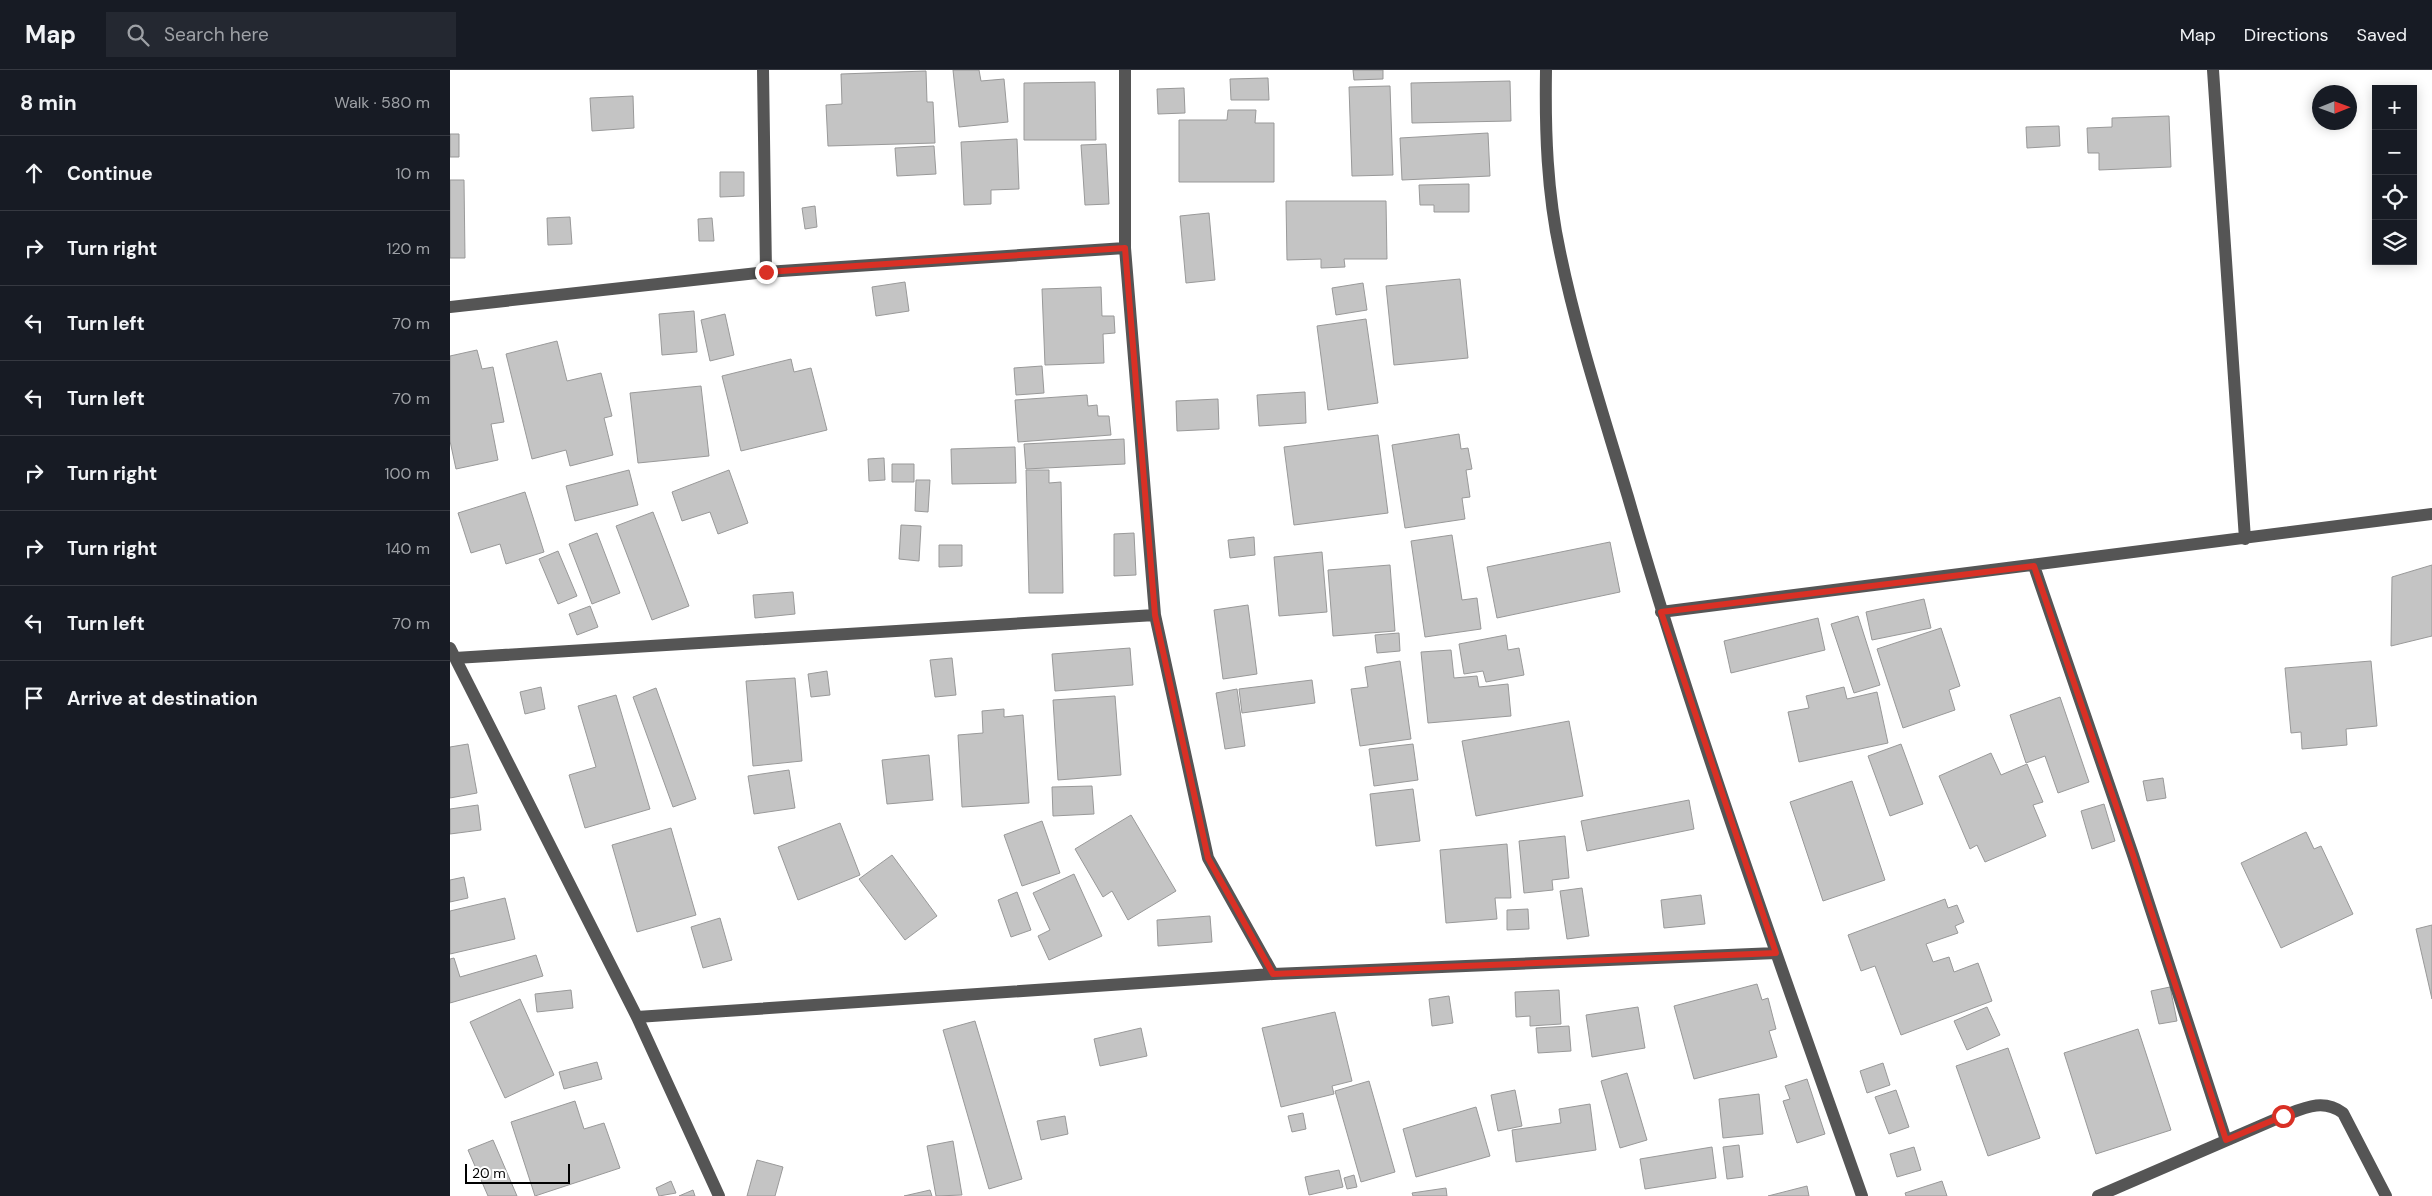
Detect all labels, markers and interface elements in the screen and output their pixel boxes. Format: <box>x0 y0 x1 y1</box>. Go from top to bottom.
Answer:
search box <box>106 12 456 57</box>
text: Map <box>25 19 76 50</box>
icon: search <box>124 21 152 49</box>
text: Search here <box>164 22 269 47</box>
text: Map <box>2180 23 2216 47</box>
text: Directions <box>2244 23 2329 47</box>
text: Saved <box>2357 23 2407 47</box>
north arrow <box>2312 85 2357 130</box>
map controls <box>2372 85 2417 265</box>
button: + <box>2372 85 2417 130</box>
text: 8 min <box>20 89 77 117</box>
text: Walk · 580 m <box>334 92 430 113</box>
button: − <box>2372 130 2417 175</box>
icon: ahead <box>20 159 48 187</box>
text: Continue <box>67 161 153 186</box>
text: 10 m <box>396 163 430 184</box>
button: locate <box>2372 175 2417 220</box>
button: layers <box>2372 220 2417 265</box>
icon: right <box>20 234 48 262</box>
text: Turn right <box>67 236 157 261</box>
text: 120 m <box>386 238 430 259</box>
route end <box>755 261 778 284</box>
icon: left <box>20 309 48 337</box>
text: Turn left <box>67 311 145 336</box>
text: 70 m <box>392 313 430 334</box>
icon: left <box>20 384 48 412</box>
text: Turn left <box>67 386 145 411</box>
text: 70 m <box>392 388 430 409</box>
icon: right <box>20 459 48 487</box>
text: Turn right <box>67 461 157 486</box>
text: 100 m <box>385 463 430 484</box>
icon: right <box>20 534 48 562</box>
text: Turn right <box>67 536 157 561</box>
text: 140 m <box>386 538 430 559</box>
icon: left <box>20 609 48 637</box>
text: Turn left <box>67 611 145 636</box>
text: 70 m <box>392 613 430 634</box>
icon: arrive <box>20 684 48 712</box>
text: Arrive at destination <box>67 686 258 711</box>
route start <box>2272 1105 2295 1128</box>
scale bar <box>465 1161 570 1184</box>
text: 20 m <box>472 1164 506 1182</box>

